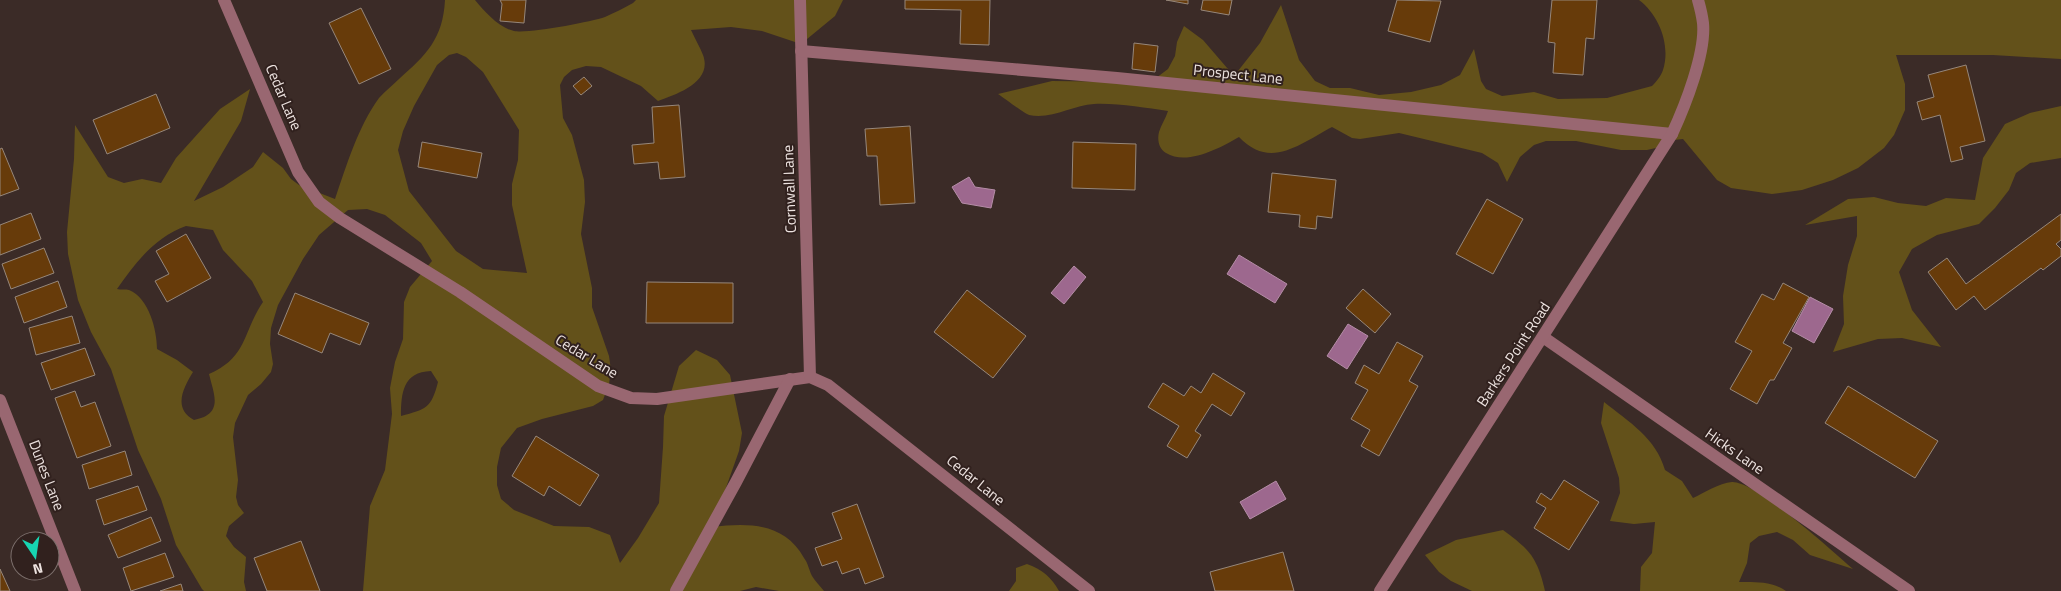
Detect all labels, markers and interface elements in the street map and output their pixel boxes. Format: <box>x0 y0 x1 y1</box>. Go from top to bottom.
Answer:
street label: Prospect Lane <box>1192 58 1284 90</box>
street label: Cedar Lane <box>260 60 308 134</box>
street label: Cornwall Lane <box>776 144 802 234</box>
street label: Barkers Point Road <box>1470 297 1556 411</box>
street label: Cedar Lane <box>551 328 623 384</box>
street label: Hicks Lane <box>1701 422 1769 480</box>
street label: Dunes Lane <box>23 436 71 514</box>
street label: Cedar Lane <box>942 449 1010 511</box>
north arrow <box>10 531 60 581</box>
text: N <box>31 558 45 580</box>

